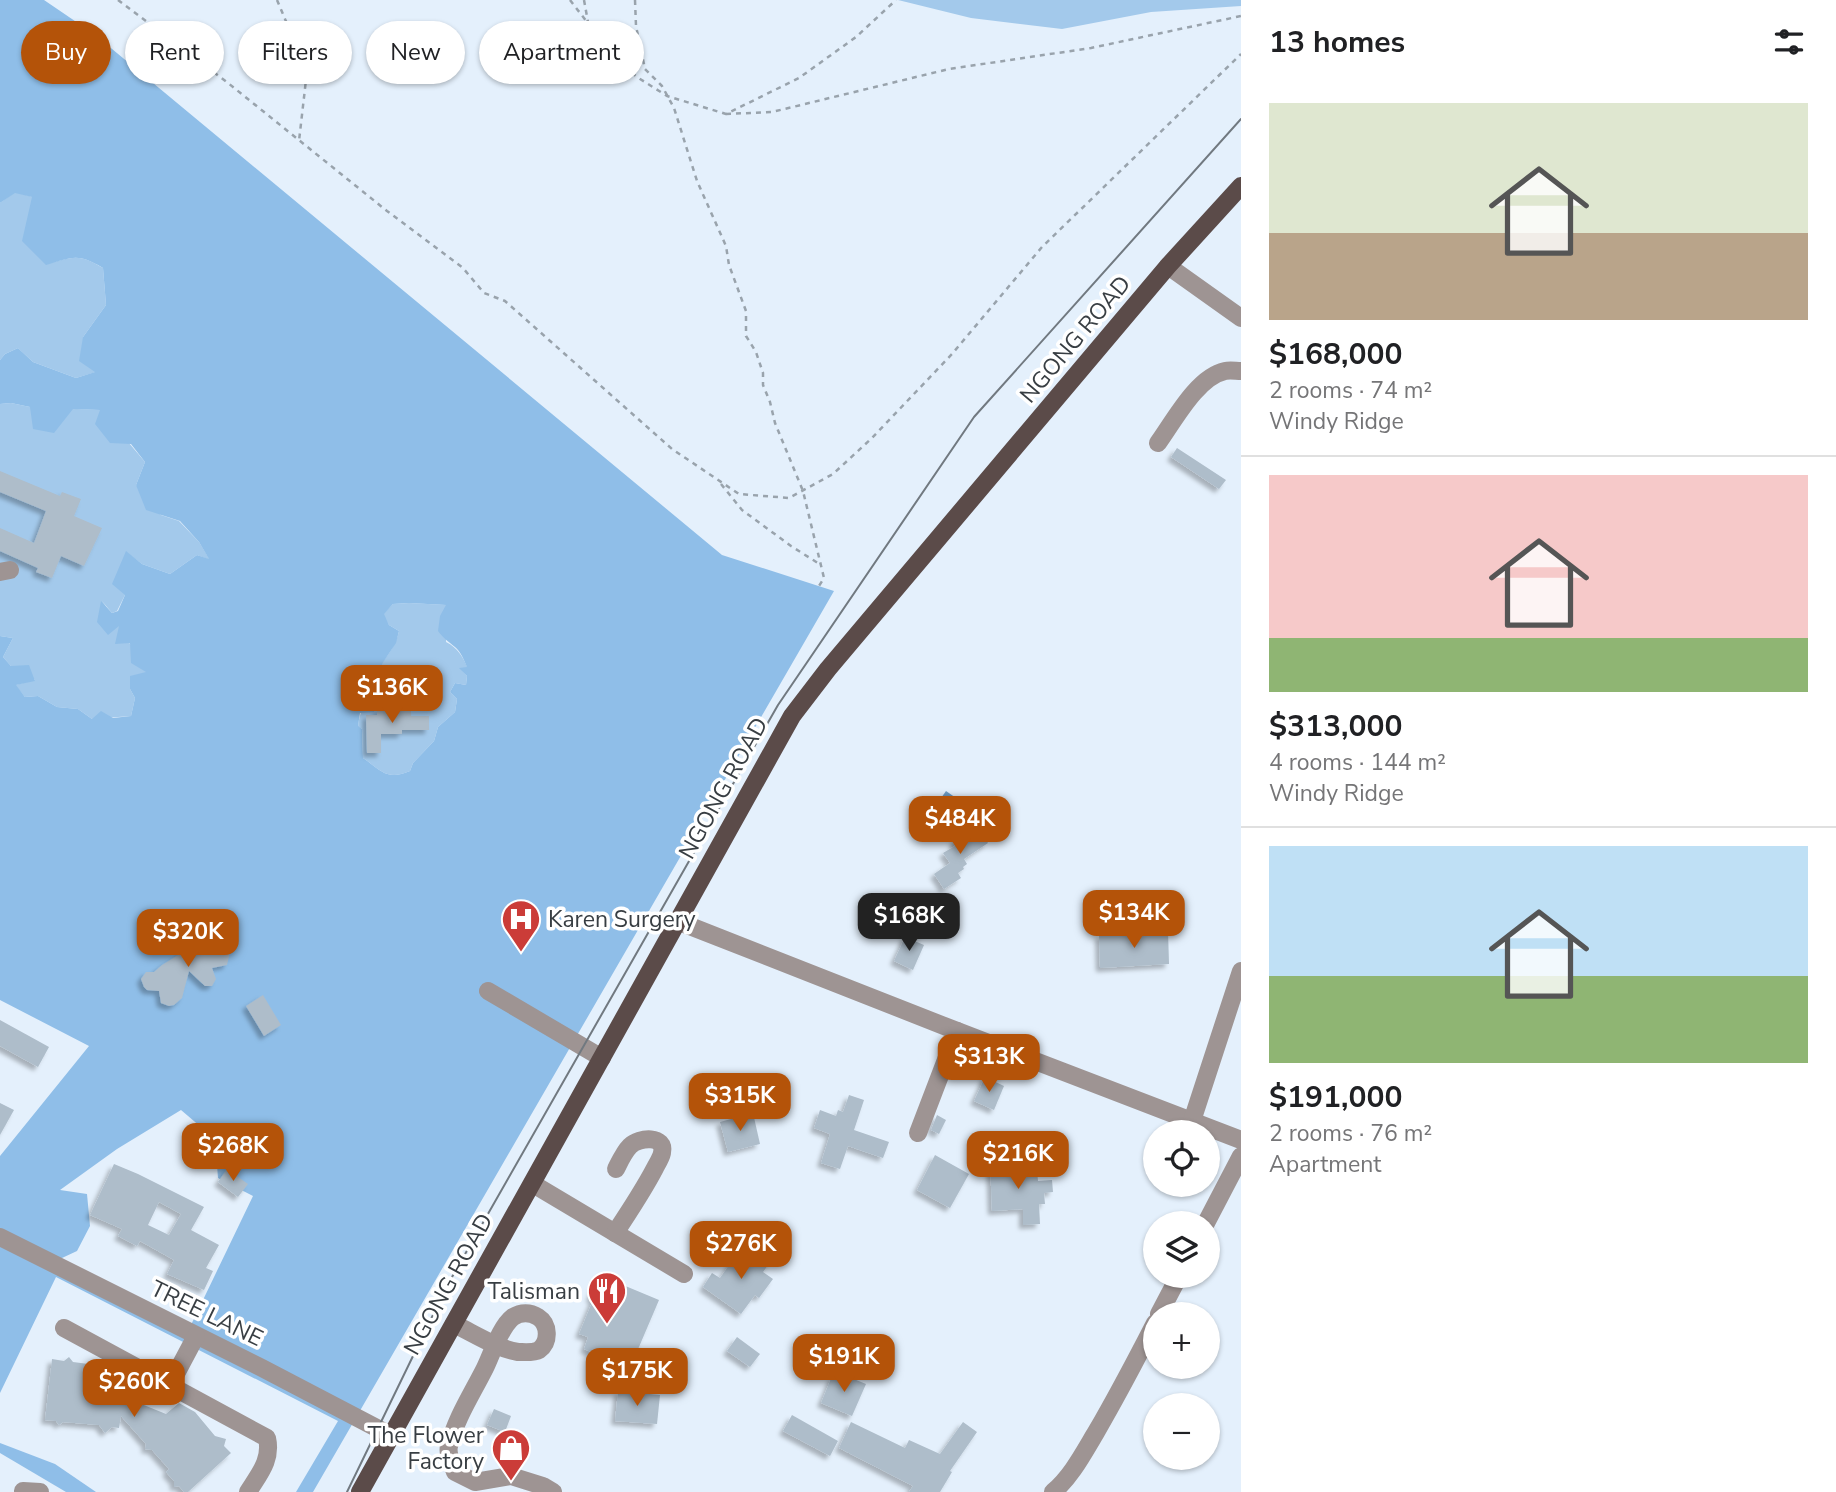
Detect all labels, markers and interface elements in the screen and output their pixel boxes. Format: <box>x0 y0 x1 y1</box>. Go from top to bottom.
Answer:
chip: Buy <box>21 21 111 84</box>
chip: Rent <box>125 21 224 84</box>
chip: Filters <box>238 21 352 84</box>
chip: New <box>366 21 465 84</box>
chip: Apartment <box>479 21 644 84</box>
text: 13 homes <box>1269 22 1405 63</box>
icon: filters <box>1770 23 1808 61</box>
icon: home <box>1476 148 1602 274</box>
street label: NGONG ROAD <box>1013 269 1138 410</box>
text: $168,000 <box>1269 334 1402 375</box>
text: 2 rooms · 74 m² <box>1269 375 1432 406</box>
text: Windy Ridge <box>1269 406 1404 437</box>
icon: home <box>1476 520 1602 646</box>
pin: $136K <box>343 666 441 725</box>
text: $136K <box>357 672 427 703</box>
text: $313,000 <box>1269 706 1402 747</box>
street label: NGONG ROAD <box>672 712 775 865</box>
text: 4 rooms · 144 m² <box>1269 747 1446 778</box>
text: Windy Ridge <box>1269 778 1404 809</box>
pin: $484K <box>911 796 1009 856</box>
text: $484K <box>925 803 995 834</box>
pin: $134K <box>1085 890 1183 950</box>
icon: home <box>1476 891 1602 1017</box>
pin: $168K <box>860 894 958 953</box>
text: $134K <box>1099 897 1169 928</box>
hospital icon: Karen Surgery <box>500 898 542 953</box>
text: $168K <box>874 900 944 931</box>
place label: Karen Surgery <box>548 904 696 935</box>
pin: $320K <box>139 909 237 969</box>
text: $320K <box>153 916 223 947</box>
pin: $313K <box>940 1034 1038 1094</box>
text: $313K <box>954 1041 1024 1072</box>
pin: $315K <box>691 1074 789 1133</box>
text: $191,000 <box>1269 1077 1402 1118</box>
text: $315K <box>705 1080 775 1111</box>
text: 2 rooms · 76 m² <box>1269 1118 1432 1149</box>
map controls <box>1143 1120 1220 1470</box>
button: locate <box>1143 1120 1220 1197</box>
pin: $268K <box>184 1124 282 1183</box>
text: $268K <box>198 1130 268 1161</box>
pin: $216K <box>969 1132 1067 1191</box>
text: $216K <box>983 1138 1053 1169</box>
text: Apartment <box>1269 1149 1381 1180</box>
street label: NGONG ROAD <box>397 1208 500 1361</box>
button: layers <box>1143 1211 1220 1288</box>
pin: $276K <box>692 1222 790 1281</box>
text: $276K <box>706 1228 776 1259</box>
restaurant icon: Talisman <box>586 1270 628 1325</box>
street label: TREE LANE <box>146 1273 268 1354</box>
place label: Talisman <box>488 1276 580 1307</box>
button: + <box>1143 1302 1220 1379</box>
pin: $191K <box>795 1334 893 1394</box>
text: $191K <box>809 1341 879 1372</box>
pin: $175K <box>588 1348 686 1408</box>
text: $175K <box>602 1355 672 1386</box>
pin: $260K <box>85 1360 183 1419</box>
text: $260K <box>99 1366 169 1397</box>
button: − <box>1143 1393 1220 1470</box>
place label: The Flower Factory <box>367 1420 485 1477</box>
shop icon: The Flower Factory <box>490 1427 532 1482</box>

